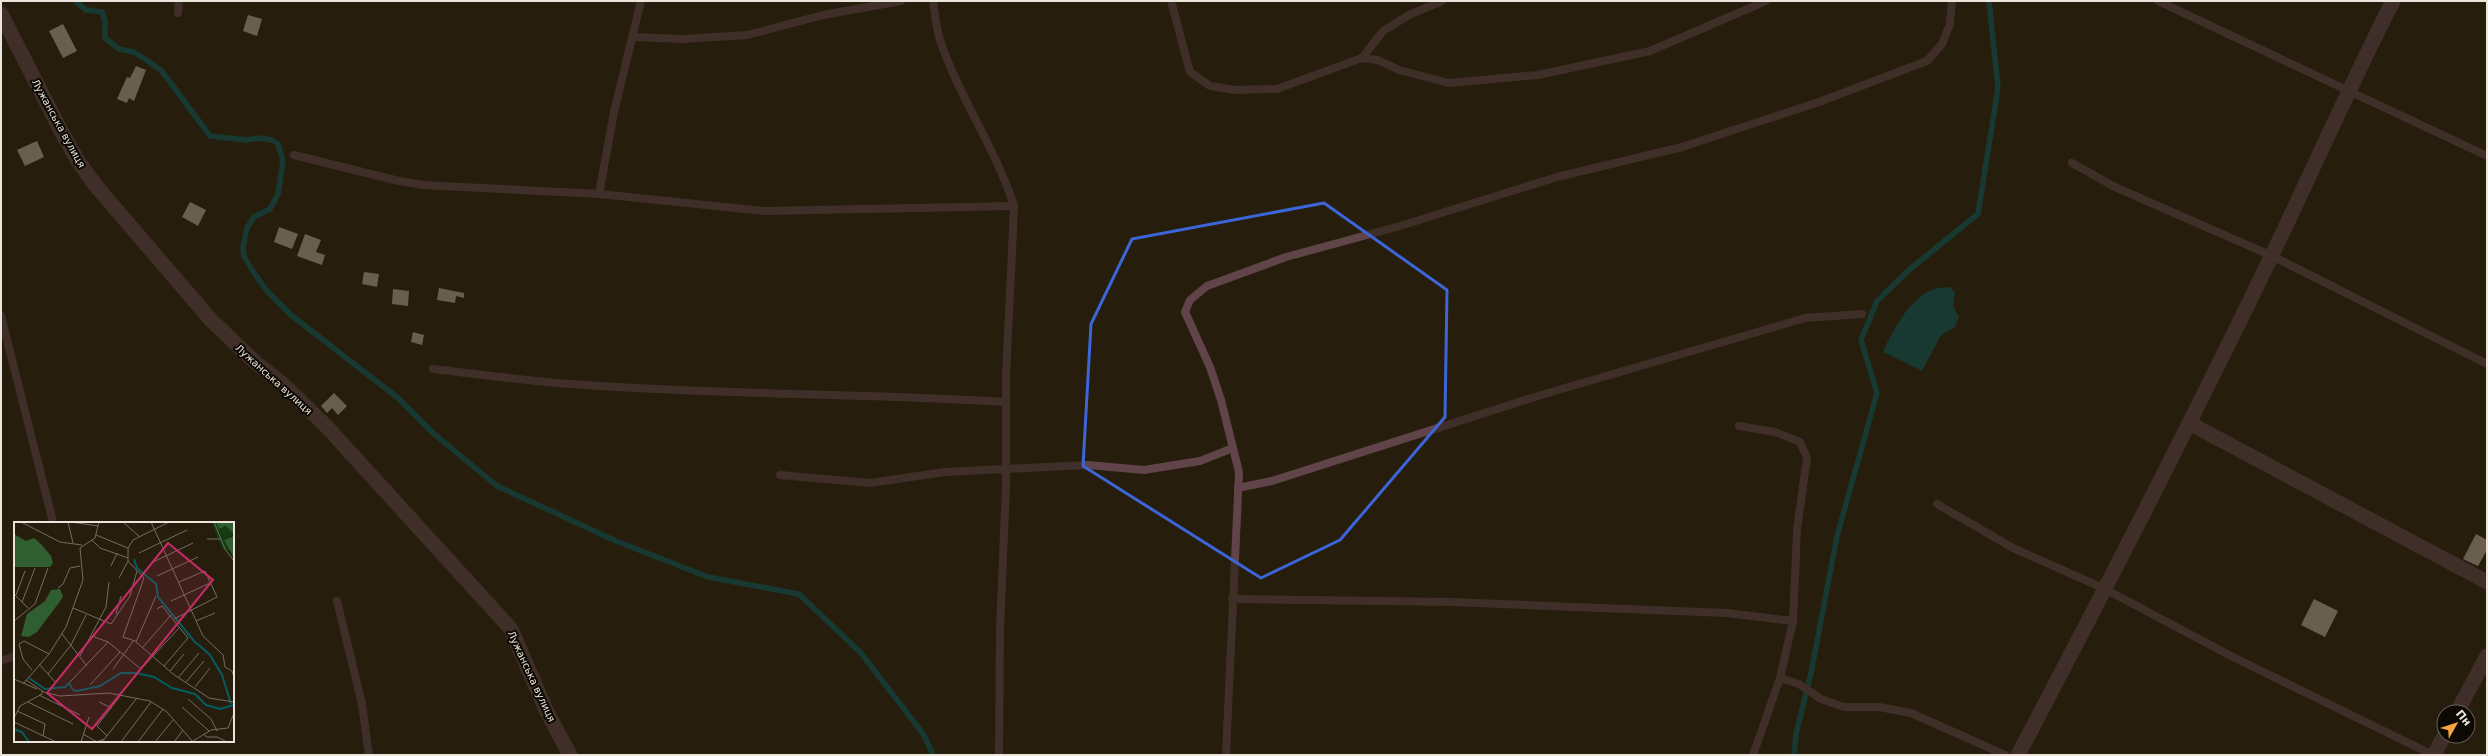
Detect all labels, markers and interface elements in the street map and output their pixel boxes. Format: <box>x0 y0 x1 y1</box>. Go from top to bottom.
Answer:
street label: Лужанська вулиця <box>30 77 87 169</box>
street label: Лужанська вулиця <box>233 342 314 417</box>
inset map <box>14 522 234 742</box>
street label: Лужанська вулиця <box>506 629 558 724</box>
north arrow <box>2436 704 2476 744</box>
text: Пн <box>2453 707 2474 729</box>

